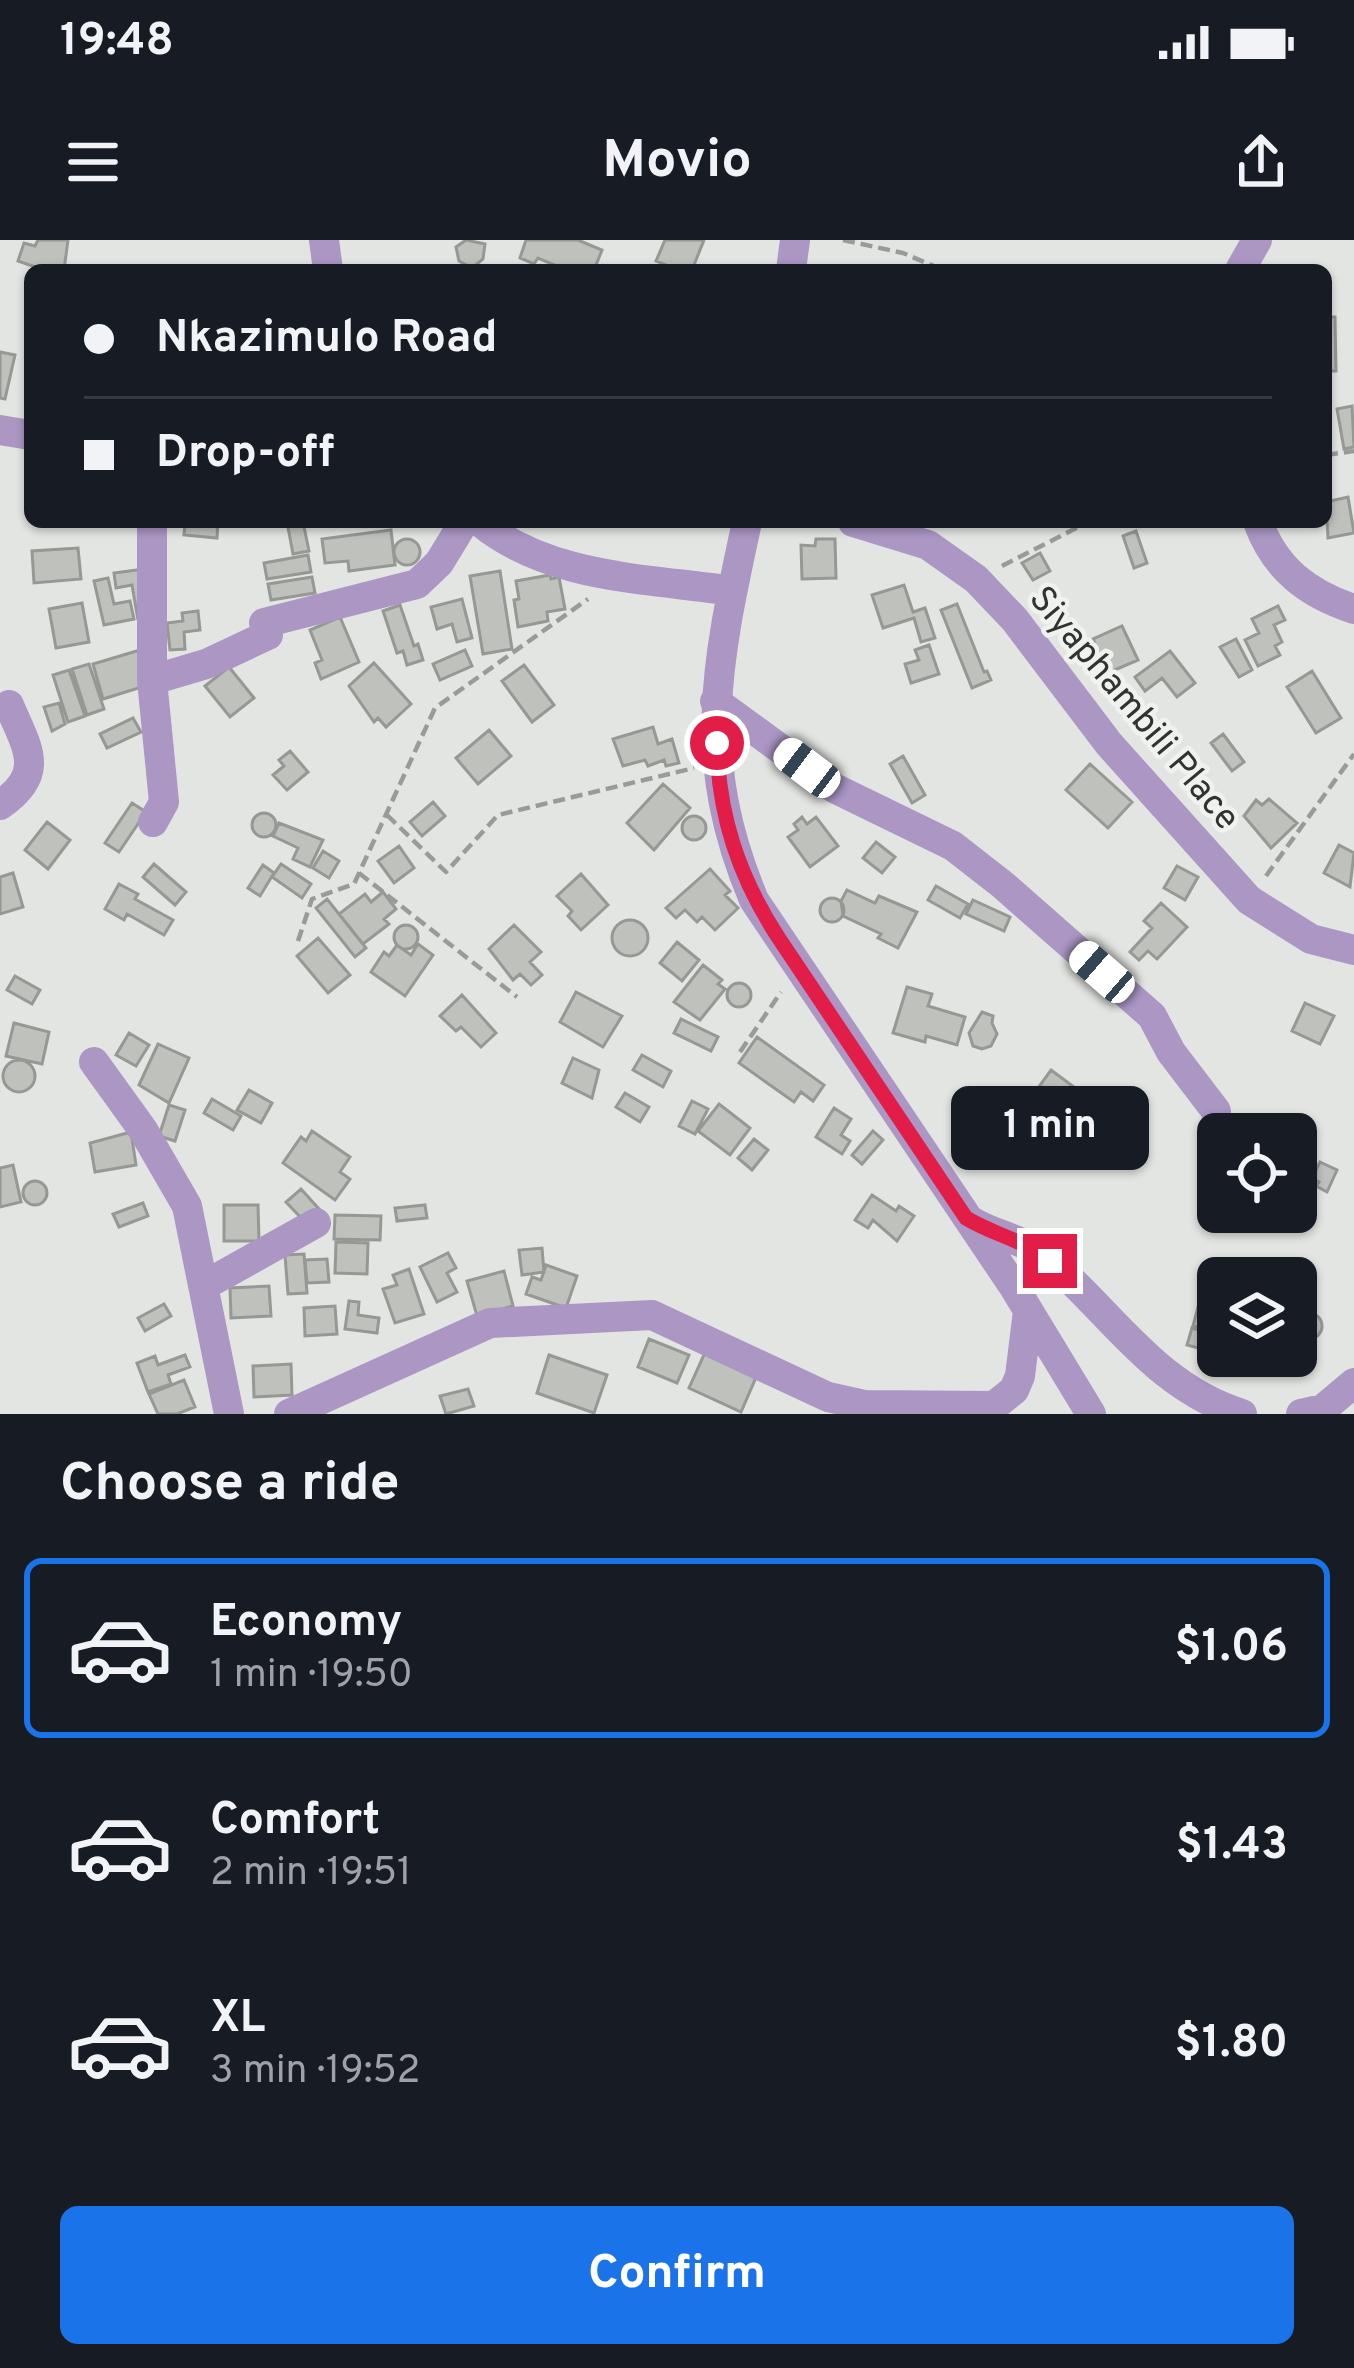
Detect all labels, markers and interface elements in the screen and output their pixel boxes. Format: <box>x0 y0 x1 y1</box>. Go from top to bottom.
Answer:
text: 19:48 <box>60 14 174 71</box>
text: Movio <box>602 128 752 197</box>
icon: menu <box>60 129 126 195</box>
icon: share <box>1228 129 1294 195</box>
text: Nkazimulo Road <box>156 311 498 368</box>
text: Drop-off <box>156 426 335 483</box>
street label: Siyaphambili Place <box>1017 578 1249 841</box>
route start <box>690 716 744 770</box>
car <box>767 732 847 804</box>
car <box>1063 935 1141 1009</box>
callout: 1 min <box>951 1087 1149 1171</box>
text: 1 min <box>1003 1103 1097 1152</box>
map controls <box>1197 1113 1317 1377</box>
button: locate <box>1197 1113 1317 1233</box>
route end <box>1023 1234 1077 1288</box>
button: layers <box>1197 1257 1317 1377</box>
text: Choose a ride <box>60 1451 400 1520</box>
icon: car <box>66 1594 174 1702</box>
text: Economy <box>210 1595 402 1652</box>
text: $1.06 <box>1174 1620 1288 1677</box>
text: 1 min · 19:50 <box>210 1652 413 1701</box>
icon: car <box>66 1792 174 1900</box>
text: Comfort <box>210 1793 380 1850</box>
text: $1.43 <box>1176 1818 1288 1875</box>
text: 2 min · 19:51 <box>210 1850 412 1899</box>
icon: car <box>66 1990 174 2098</box>
text: XL <box>210 1991 265 2048</box>
text: $1.80 <box>1174 2016 1288 2073</box>
text: 3 min · 19:52 <box>210 2048 420 2097</box>
button: Confirm <box>60 2206 1294 2344</box>

